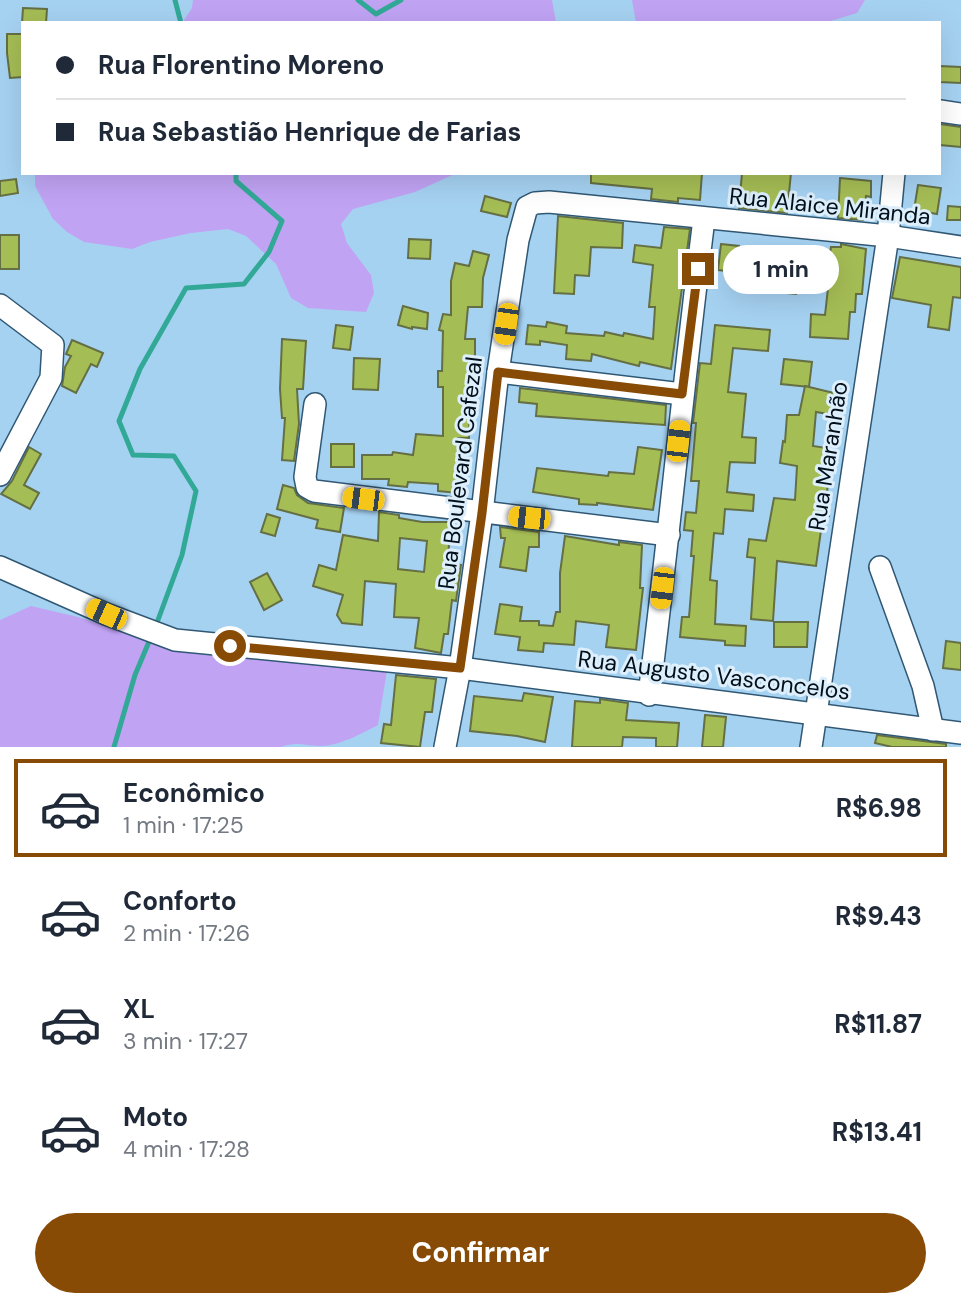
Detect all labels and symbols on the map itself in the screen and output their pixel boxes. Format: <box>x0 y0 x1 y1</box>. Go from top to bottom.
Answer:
street label: Rua Alaice Miranda <box>728 181 932 231</box>
callout: 1 min <box>722 244 838 294</box>
route end <box>682 253 714 285</box>
car <box>493 302 520 346</box>
street label: Rua Boulevard Cafezal <box>431 355 489 591</box>
street label: Rua Maranhão <box>801 379 855 533</box>
car <box>666 419 691 463</box>
car <box>341 486 386 512</box>
car <box>508 505 551 531</box>
car <box>650 566 675 610</box>
car <box>83 596 130 632</box>
route start <box>214 630 246 662</box>
street label: Rua Augusto Vasconcelos <box>576 643 852 707</box>

